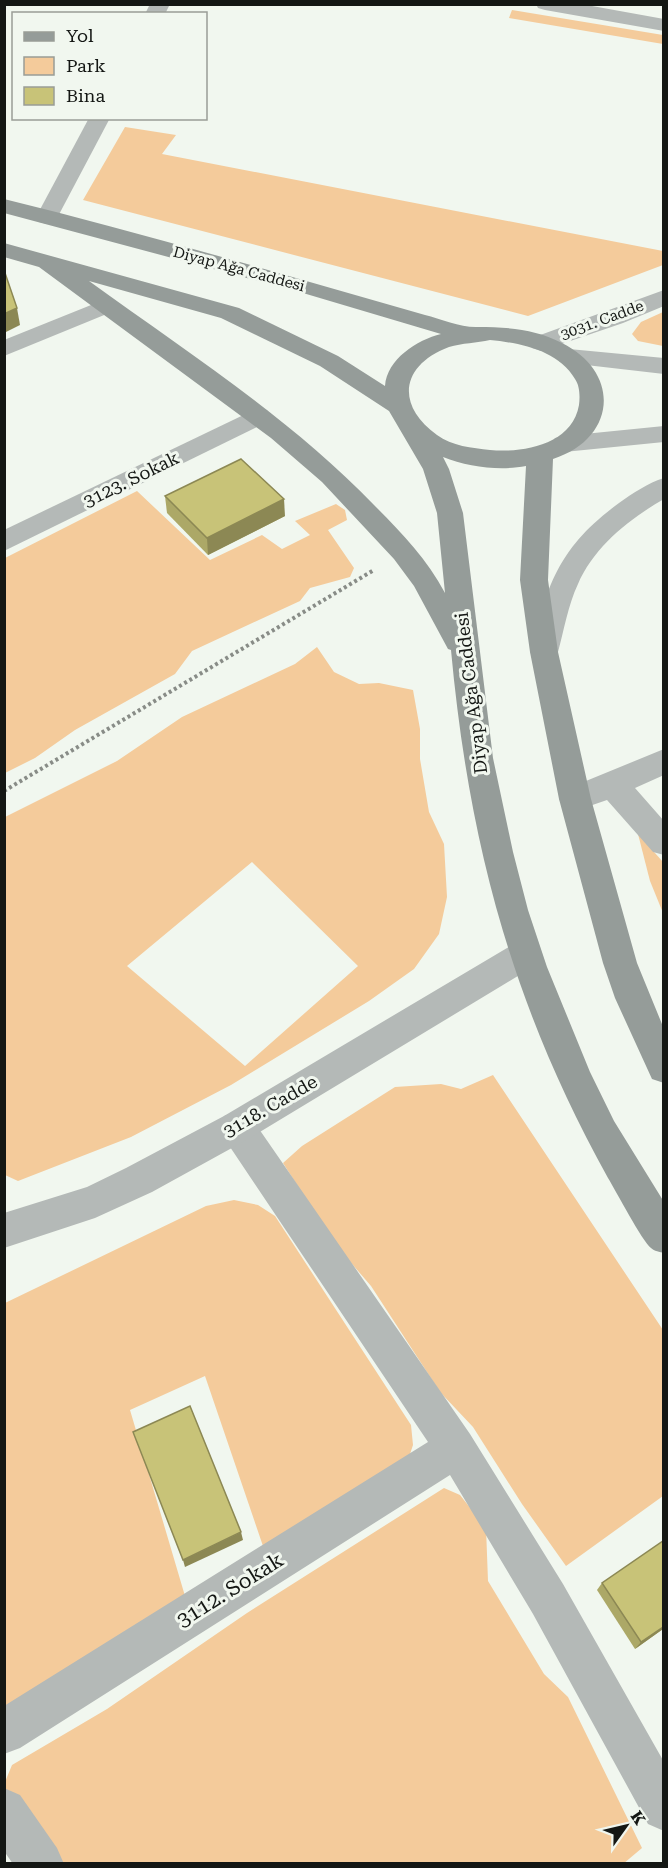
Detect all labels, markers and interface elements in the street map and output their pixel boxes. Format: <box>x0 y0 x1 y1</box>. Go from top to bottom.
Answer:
legend <box>12 12 207 120</box>
text: Yol <box>66 25 94 46</box>
text: Park <box>66 55 106 76</box>
text: Bina <box>66 85 105 106</box>
street label: Diyap Ağa Caddesi <box>171 243 307 295</box>
street label: 3031. Cadde <box>558 297 646 343</box>
street label: 3123. Sokak <box>80 447 182 511</box>
street label: Diyap Ağa Caddesi <box>451 611 491 775</box>
street label: 3118. Cadde <box>219 1071 321 1141</box>
street label: 3112. Sokak <box>172 1548 288 1632</box>
north arrow <box>596 1796 656 1856</box>
text: K <box>627 1807 650 1829</box>

